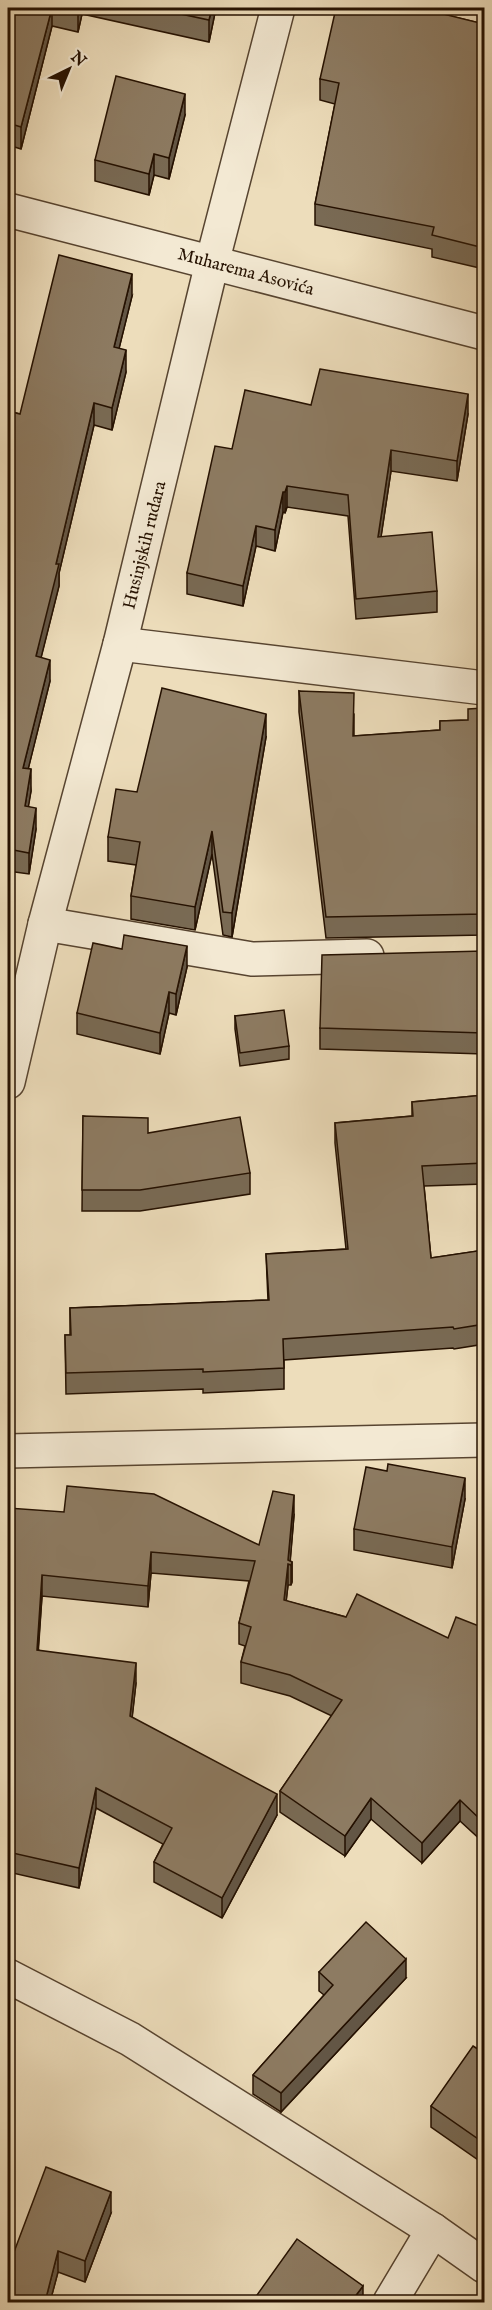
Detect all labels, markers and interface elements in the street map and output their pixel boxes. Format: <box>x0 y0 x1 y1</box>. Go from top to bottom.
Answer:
north arrow <box>39 39 99 99</box>
text: N <box>65 47 90 72</box>
street label: Muharema Asovića <box>175 243 316 302</box>
street label: Husinjskih rudara <box>118 479 173 612</box>

